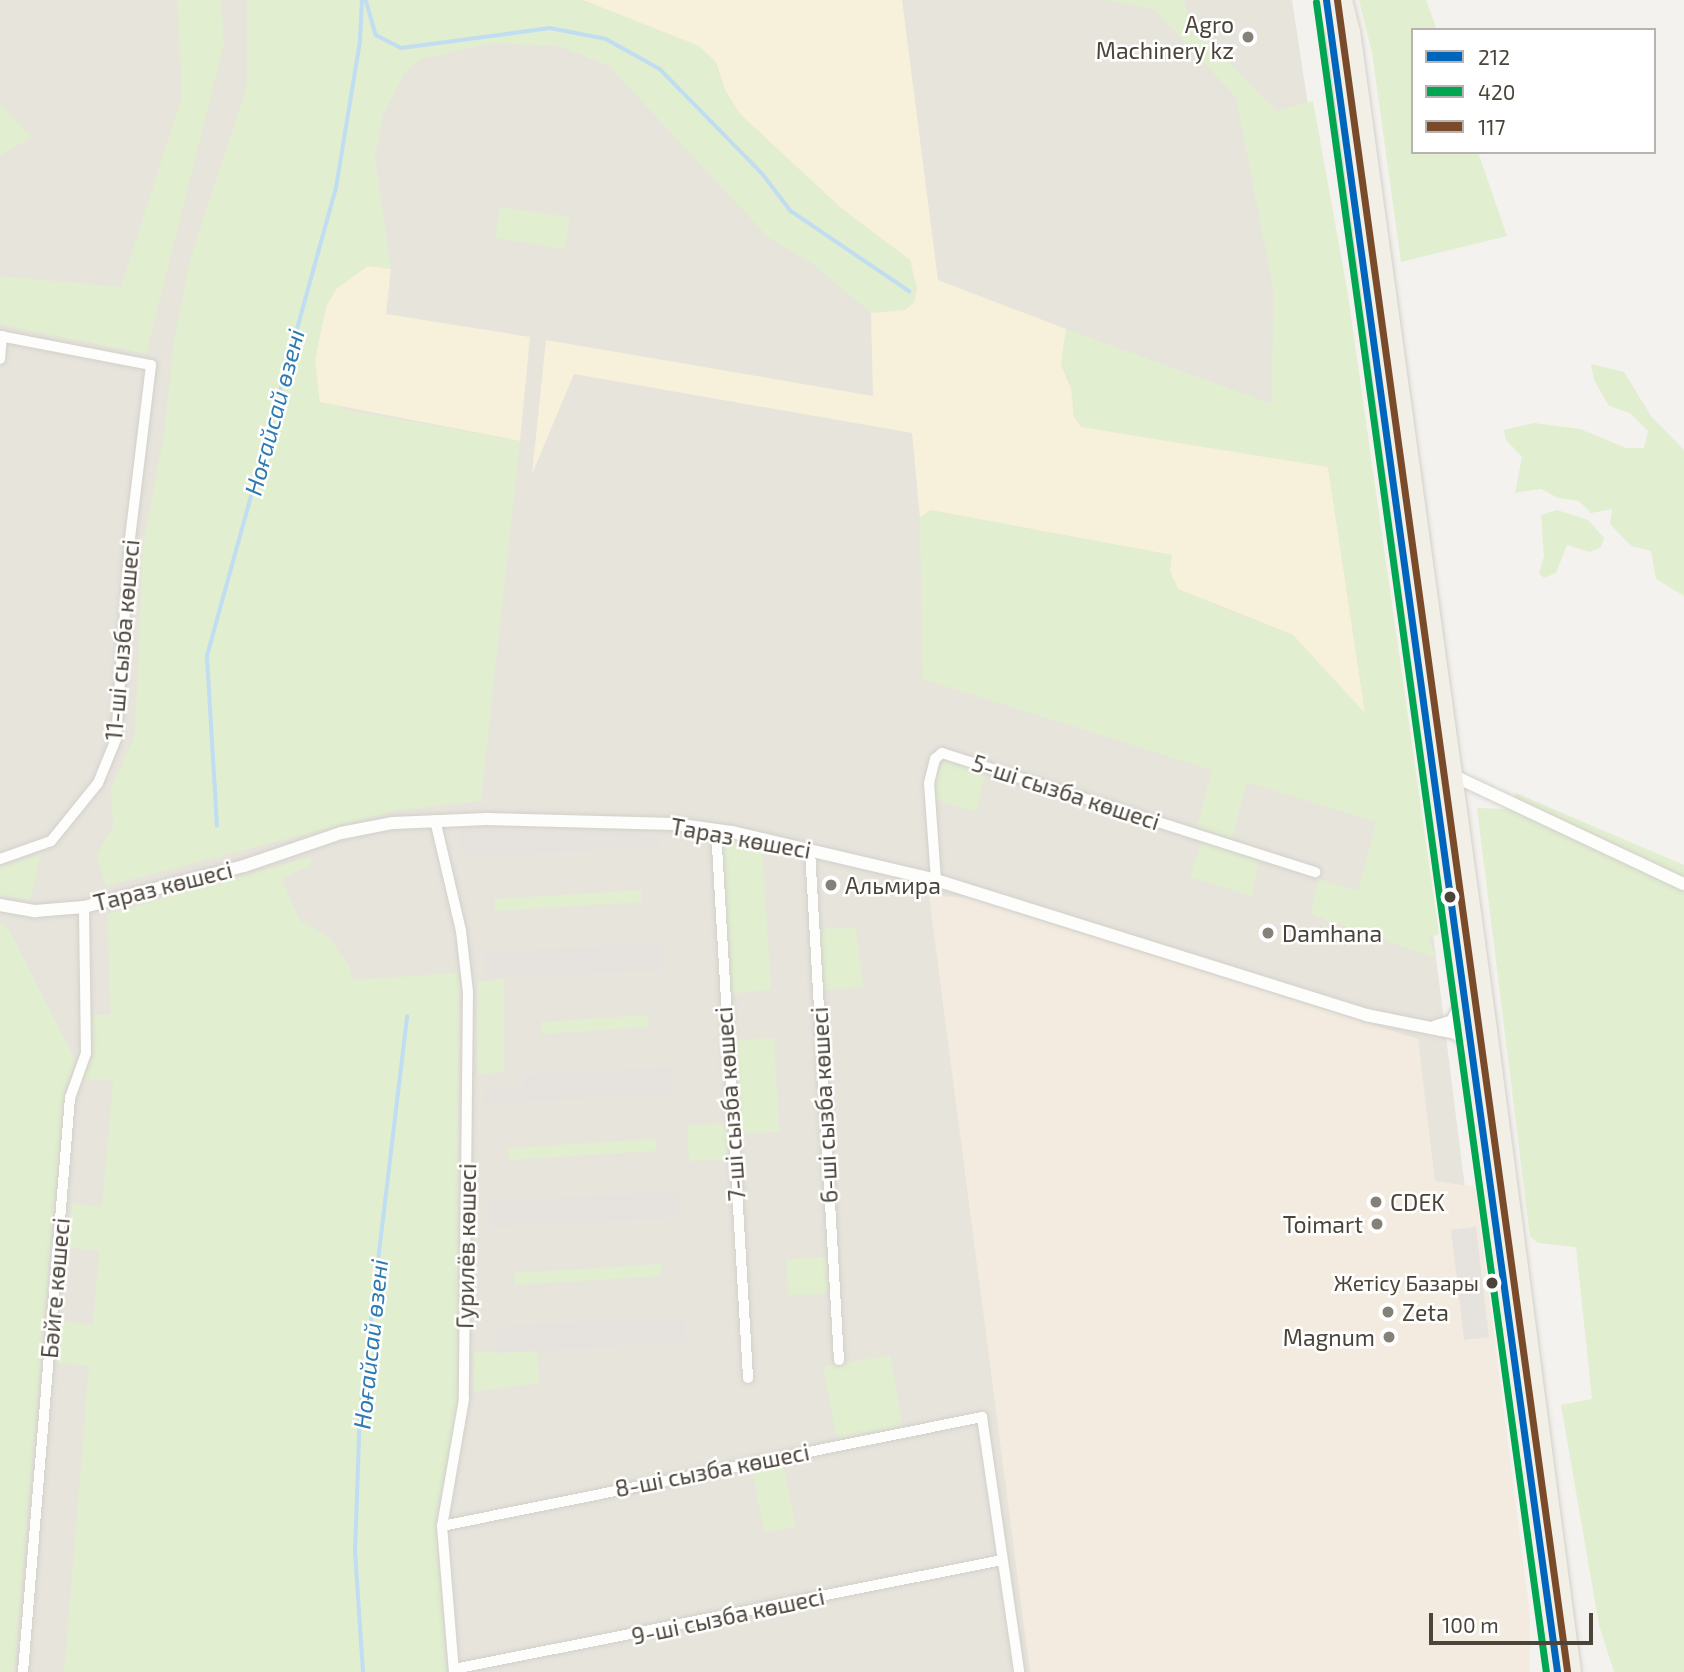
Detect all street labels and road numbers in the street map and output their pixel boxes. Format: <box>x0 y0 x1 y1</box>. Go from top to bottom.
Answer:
street label: 11-ші сызба көшесі <box>99 538 145 742</box>
street label: 5-ші сызба көшесі <box>969 749 1163 835</box>
street label: Тараз көшесі <box>669 812 813 864</box>
street label: Тараз көшесі <box>91 855 235 917</box>
street label: 7-ші сызба көшесі <box>709 1006 751 1202</box>
street label: 6-ші сызба көшесі <box>805 1006 843 1204</box>
street label: Гурилёв көшесі <box>451 1163 481 1329</box>
street label: Бәйге көшесі <box>35 1217 75 1359</box>
street label: 8-ші сызба көшесі <box>612 1438 812 1502</box>
street label: 9-ші сызба көшесі <box>629 1582 827 1650</box>

